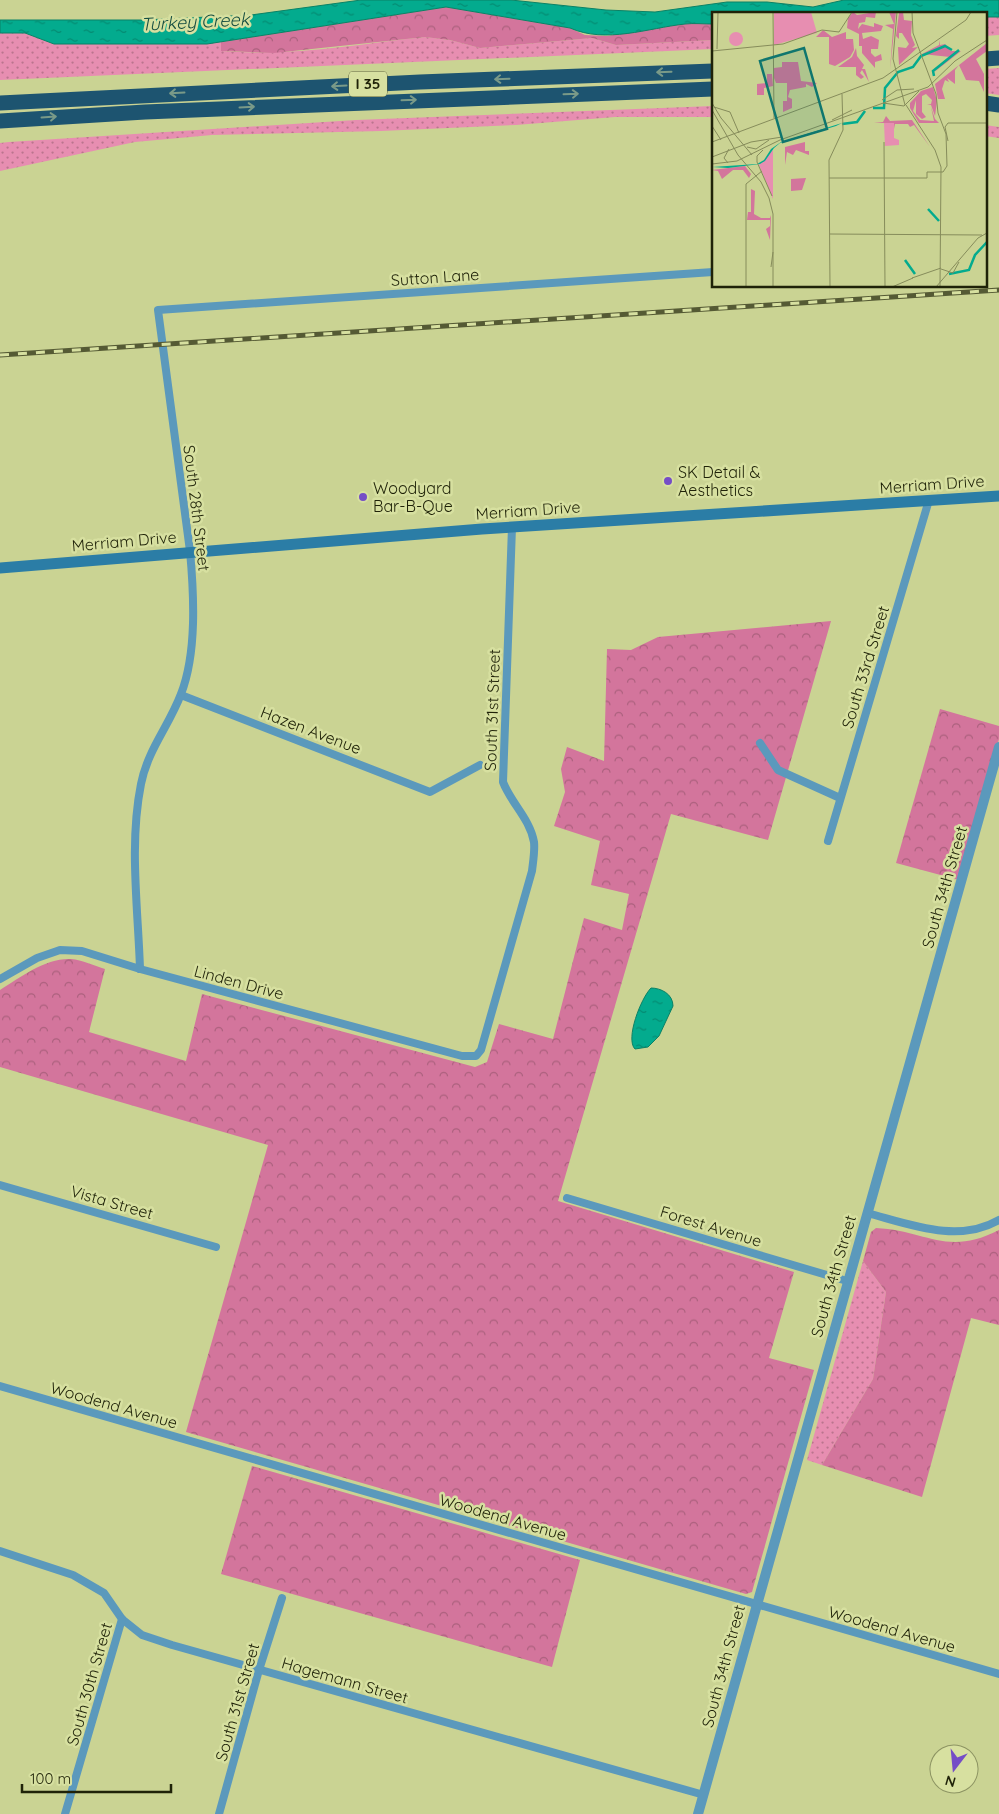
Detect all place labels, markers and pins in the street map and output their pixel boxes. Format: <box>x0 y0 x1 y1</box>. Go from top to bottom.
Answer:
place label: SK Detail & Aesthetics <box>678 462 760 500</box>
marker: SK Detail & Aesthetics <box>662 475 674 487</box>
place label: Woodyard Bar-B-Que <box>373 478 453 516</box>
marker: Woodyard Bar-B-Que <box>357 491 369 503</box>

